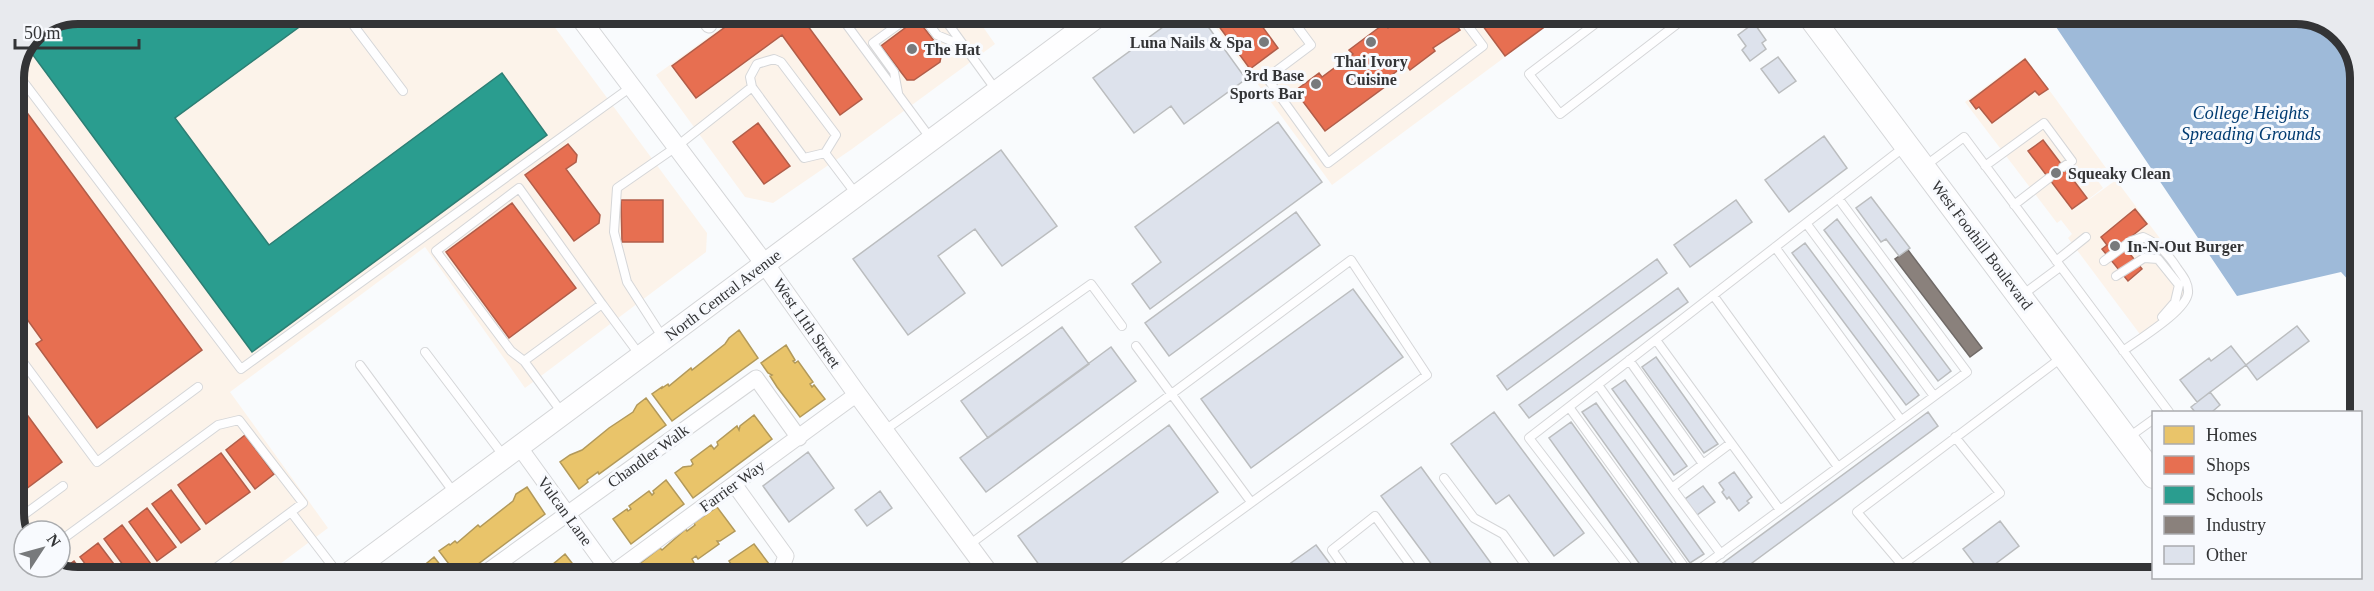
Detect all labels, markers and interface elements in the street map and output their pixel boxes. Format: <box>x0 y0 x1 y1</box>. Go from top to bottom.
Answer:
scale bar <box>15 12 140 50</box>
text: 50 m <box>24 23 61 43</box>
place label: Luna Nails & Spa <box>1130 34 1252 52</box>
marker: Luna Nails & Spa <box>1257 35 1271 49</box>
marker: Thai Ivory Cuisine <box>1364 35 1378 49</box>
place label: The Hat <box>924 41 981 58</box>
marker: The Hat <box>905 42 919 56</box>
place label: Thai Ivory Cuisine <box>1334 53 1408 88</box>
place label: 3rd Base Sports Bar <box>1230 67 1304 103</box>
marker: 3rd Base Sports Bar <box>1309 77 1323 91</box>
water label: College Heights Spreading Grounds <box>2181 103 2321 144</box>
place label: Squeaky Clean <box>2068 165 2171 183</box>
marker: Squeaky Clean <box>2049 166 2063 180</box>
street label: West Foothill Boulevard <box>1928 177 2036 313</box>
place label: In-N-Out Burger <box>2127 238 2244 256</box>
marker: In-N-Out Burger <box>2108 239 2122 253</box>
street label: North Central Avenue <box>662 246 784 344</box>
street label: West 11th Street <box>770 275 844 371</box>
legend <box>2152 411 2362 579</box>
street label: Chandler Walk <box>604 421 692 491</box>
text: Homes <box>2206 425 2257 445</box>
text: Shops <box>2206 455 2250 475</box>
street label: Farrier Way <box>696 457 768 516</box>
street label: Vulcan Lane <box>534 473 596 549</box>
text: Schools <box>2206 485 2263 505</box>
text: Industry <box>2206 515 2266 535</box>
north arrow <box>12 519 72 579</box>
text: N <box>43 531 64 551</box>
text: Other <box>2206 545 2247 565</box>

